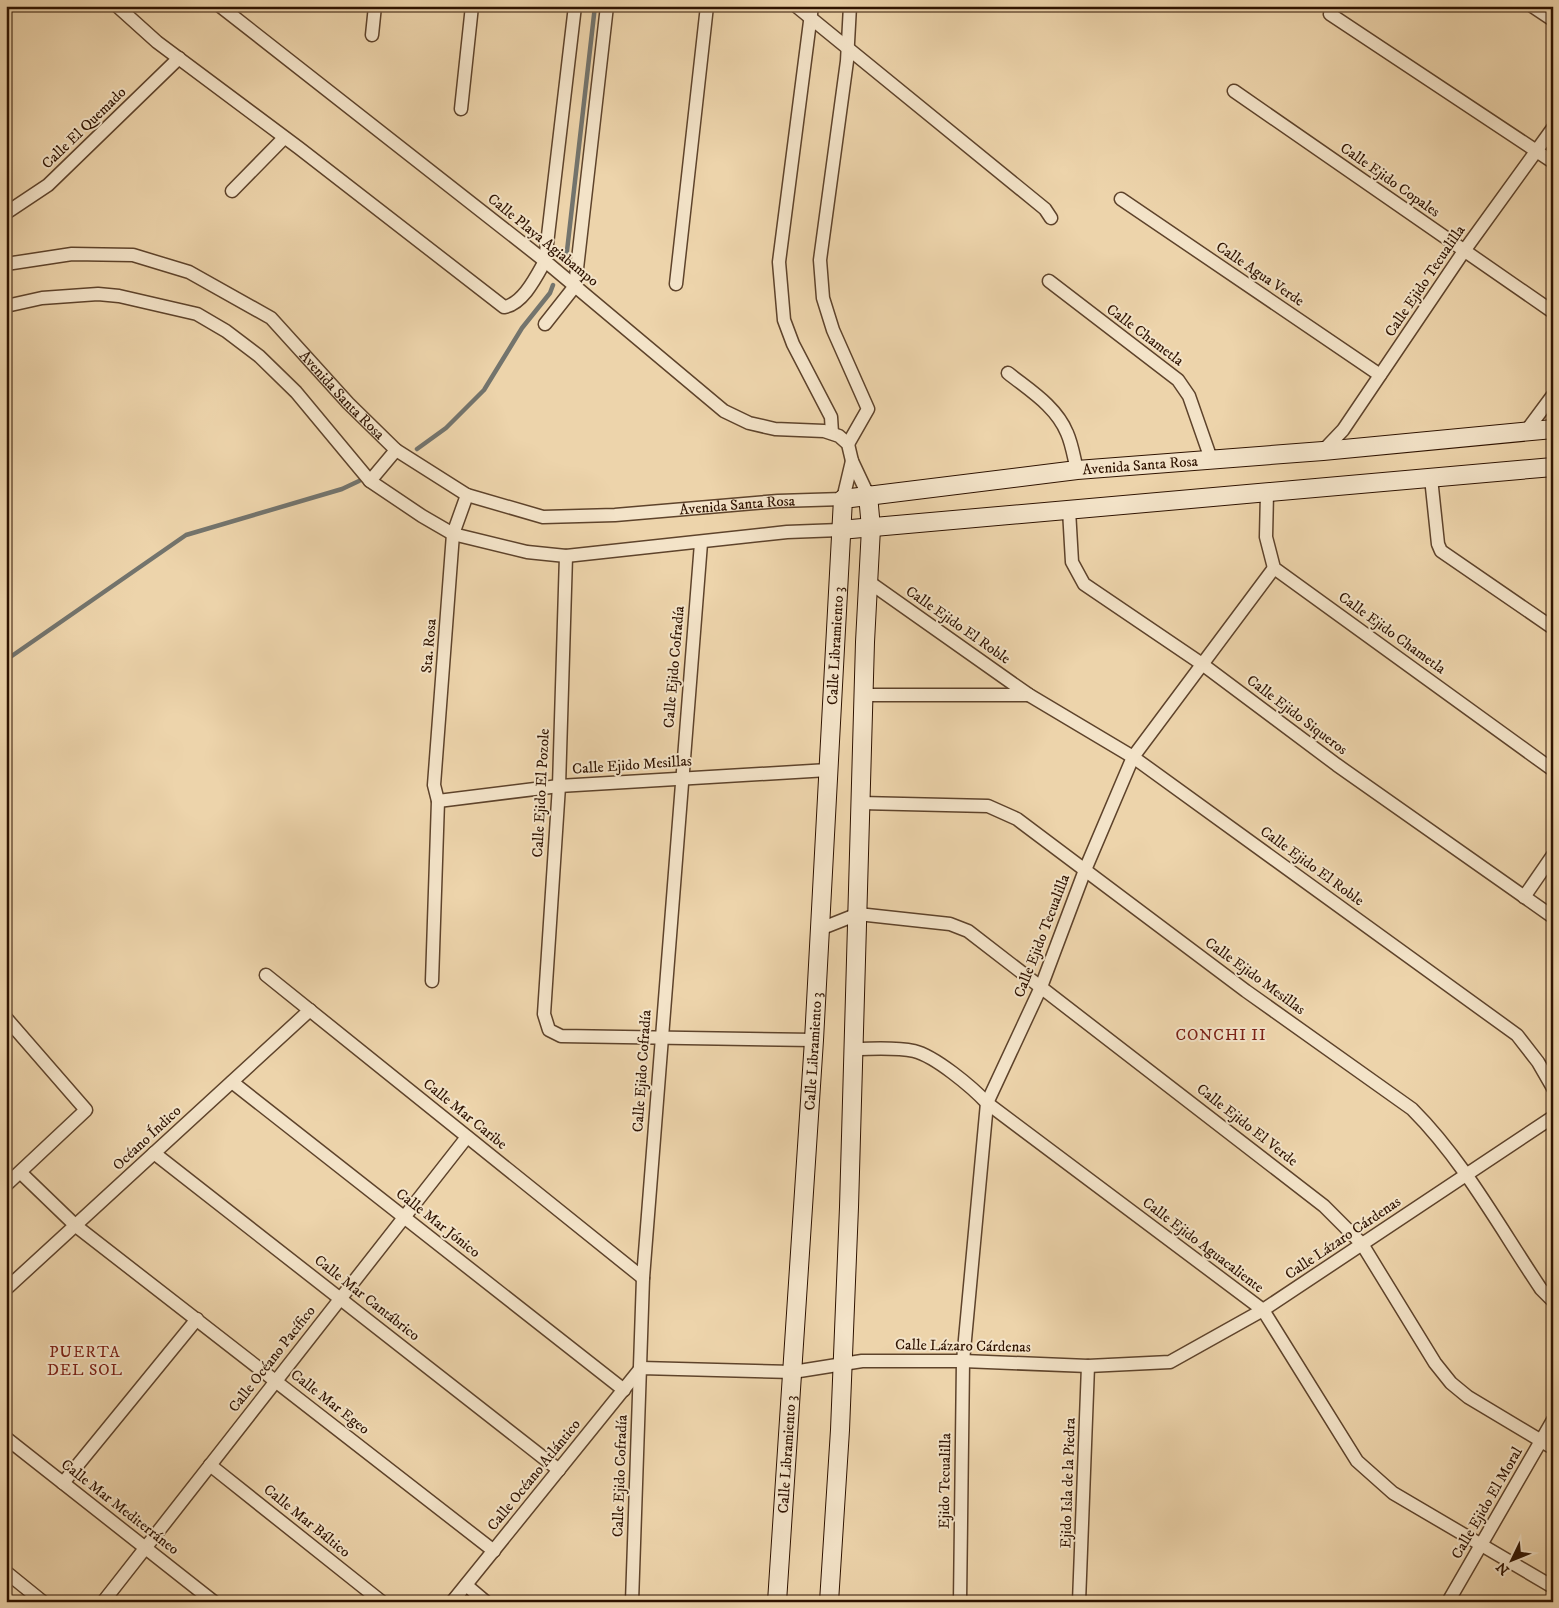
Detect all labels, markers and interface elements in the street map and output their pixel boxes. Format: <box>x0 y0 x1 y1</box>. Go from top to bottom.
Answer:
street label: Calle El Quemado <box>38 83 130 173</box>
street label: Calle Ejido Copales <box>1336 138 1444 222</box>
street label: Calle Playa Agiabampo <box>484 189 602 291</box>
street label: Calle Ejido Tecualilla <box>1381 221 1470 340</box>
street label: Calle Agua Verde <box>1212 237 1308 311</box>
street label: Calle Chametla <box>1103 300 1188 371</box>
street label: Avenida Santa Rosa <box>295 346 389 444</box>
street label: Avenida Santa Rosa <box>1082 451 1199 479</box>
street label: Avenida Santa Rosa <box>679 491 796 519</box>
street label: Calle Ejido El Roble <box>902 582 1014 668</box>
street label: Calle Libramiento 3 <box>822 586 848 705</box>
street label: Calle Ejido Chametla <box>1335 588 1450 679</box>
street label: Calle Ejido Cofradía <box>659 605 689 729</box>
street label: Sta. Rosa <box>417 617 441 674</box>
street label: Calle Ejido Siqueros <box>1243 671 1351 759</box>
street label: Calle Ejido El Pozole <box>528 728 554 858</box>
street label: Calle Ejido Mesillas <box>572 751 692 779</box>
street label: Calle Ejido El Roble <box>1256 822 1368 910</box>
street label: Calle Ejido Tecualilla <box>1010 871 1075 1000</box>
street label: Calle Ejido Mesillas <box>1201 933 1309 1019</box>
street label: Calle Libramiento 3 <box>800 992 826 1111</box>
street label: Calle Ejido Cofradía <box>628 1009 656 1133</box>
district label: CONCHI II <box>1175 1025 1267 1045</box>
street label: Calle Mar Caribe <box>419 1074 511 1154</box>
street label: Calle Ejido El Verde <box>1193 1080 1301 1170</box>
street label: Océano Índico <box>108 1101 185 1175</box>
street label: Calle Mar Jónico <box>392 1184 484 1262</box>
street label: Calle Lázaro Cárdenas <box>1281 1192 1405 1284</box>
street label: Calle Ejido Aguacaliente <box>1138 1193 1268 1297</box>
street label: Calle Mar Cantábrico <box>310 1251 424 1345</box>
street label: Calle Océano Pacífico <box>224 1302 320 1416</box>
street label: Calle Lázaro Cárdenas <box>895 1335 1031 1357</box>
district label: PUERTA DEL SOL <box>47 1342 123 1380</box>
street label: Calle Mar Egeo <box>287 1365 373 1439</box>
street label: Calle Libramiento 3 <box>773 1395 800 1514</box>
street label: Calle Ejido Cofradía <box>608 1414 632 1538</box>
street label: Calle Océano Atlántico <box>483 1415 585 1535</box>
street label: Ejido Isla de la Piedra <box>1056 1417 1080 1549</box>
street label: Ejido Tecualilla <box>935 1432 955 1529</box>
street label: Calle Ejido El Moral <box>1447 1443 1527 1562</box>
street label: Calle Mar Mediterráneo <box>57 1455 183 1559</box>
street label: Calle Mar Báltico <box>260 1480 354 1562</box>
north arrow <box>1486 1536 1536 1586</box>
text: N <box>1492 1557 1514 1579</box>

